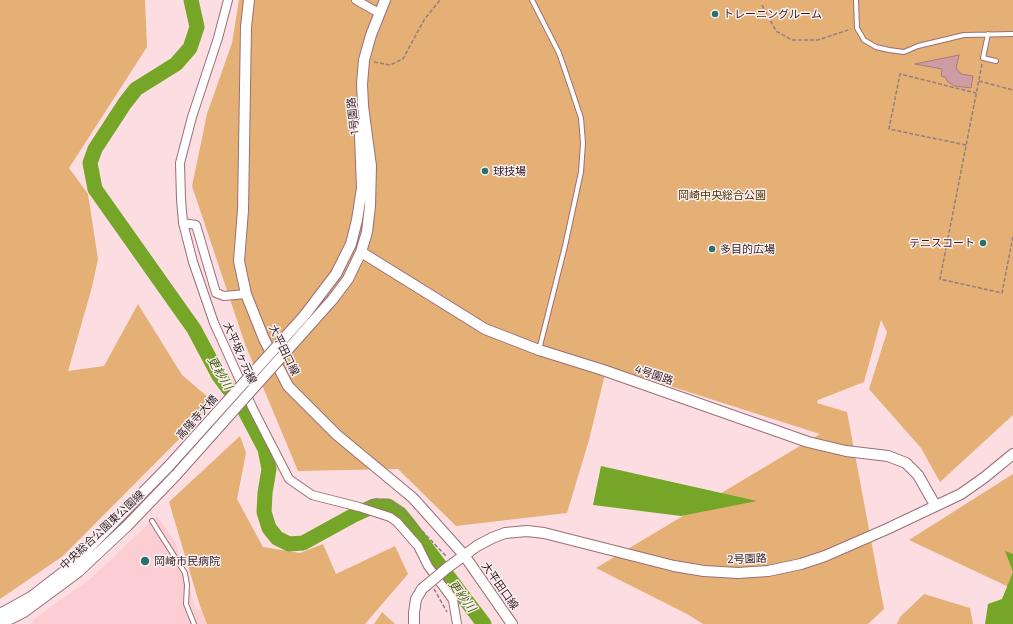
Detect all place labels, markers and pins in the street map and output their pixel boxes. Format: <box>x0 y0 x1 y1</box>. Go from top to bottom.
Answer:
place label: トレーニングルーム <box>723 7 822 21</box>
marker: トレーニングルーム <box>710 9 720 19</box>
place label: 球技場 <box>493 164 526 178</box>
marker: 球技場 <box>480 166 490 176</box>
place label: テニスコート <box>909 236 975 250</box>
marker: テニスコート <box>978 238 988 248</box>
place label: 多目的広場 <box>720 242 775 256</box>
marker: 多目的広場 <box>707 244 717 254</box>
place label: 岡崎市民病院 <box>154 554 220 568</box>
marker: 岡崎市民病院 <box>139 555 151 567</box>

